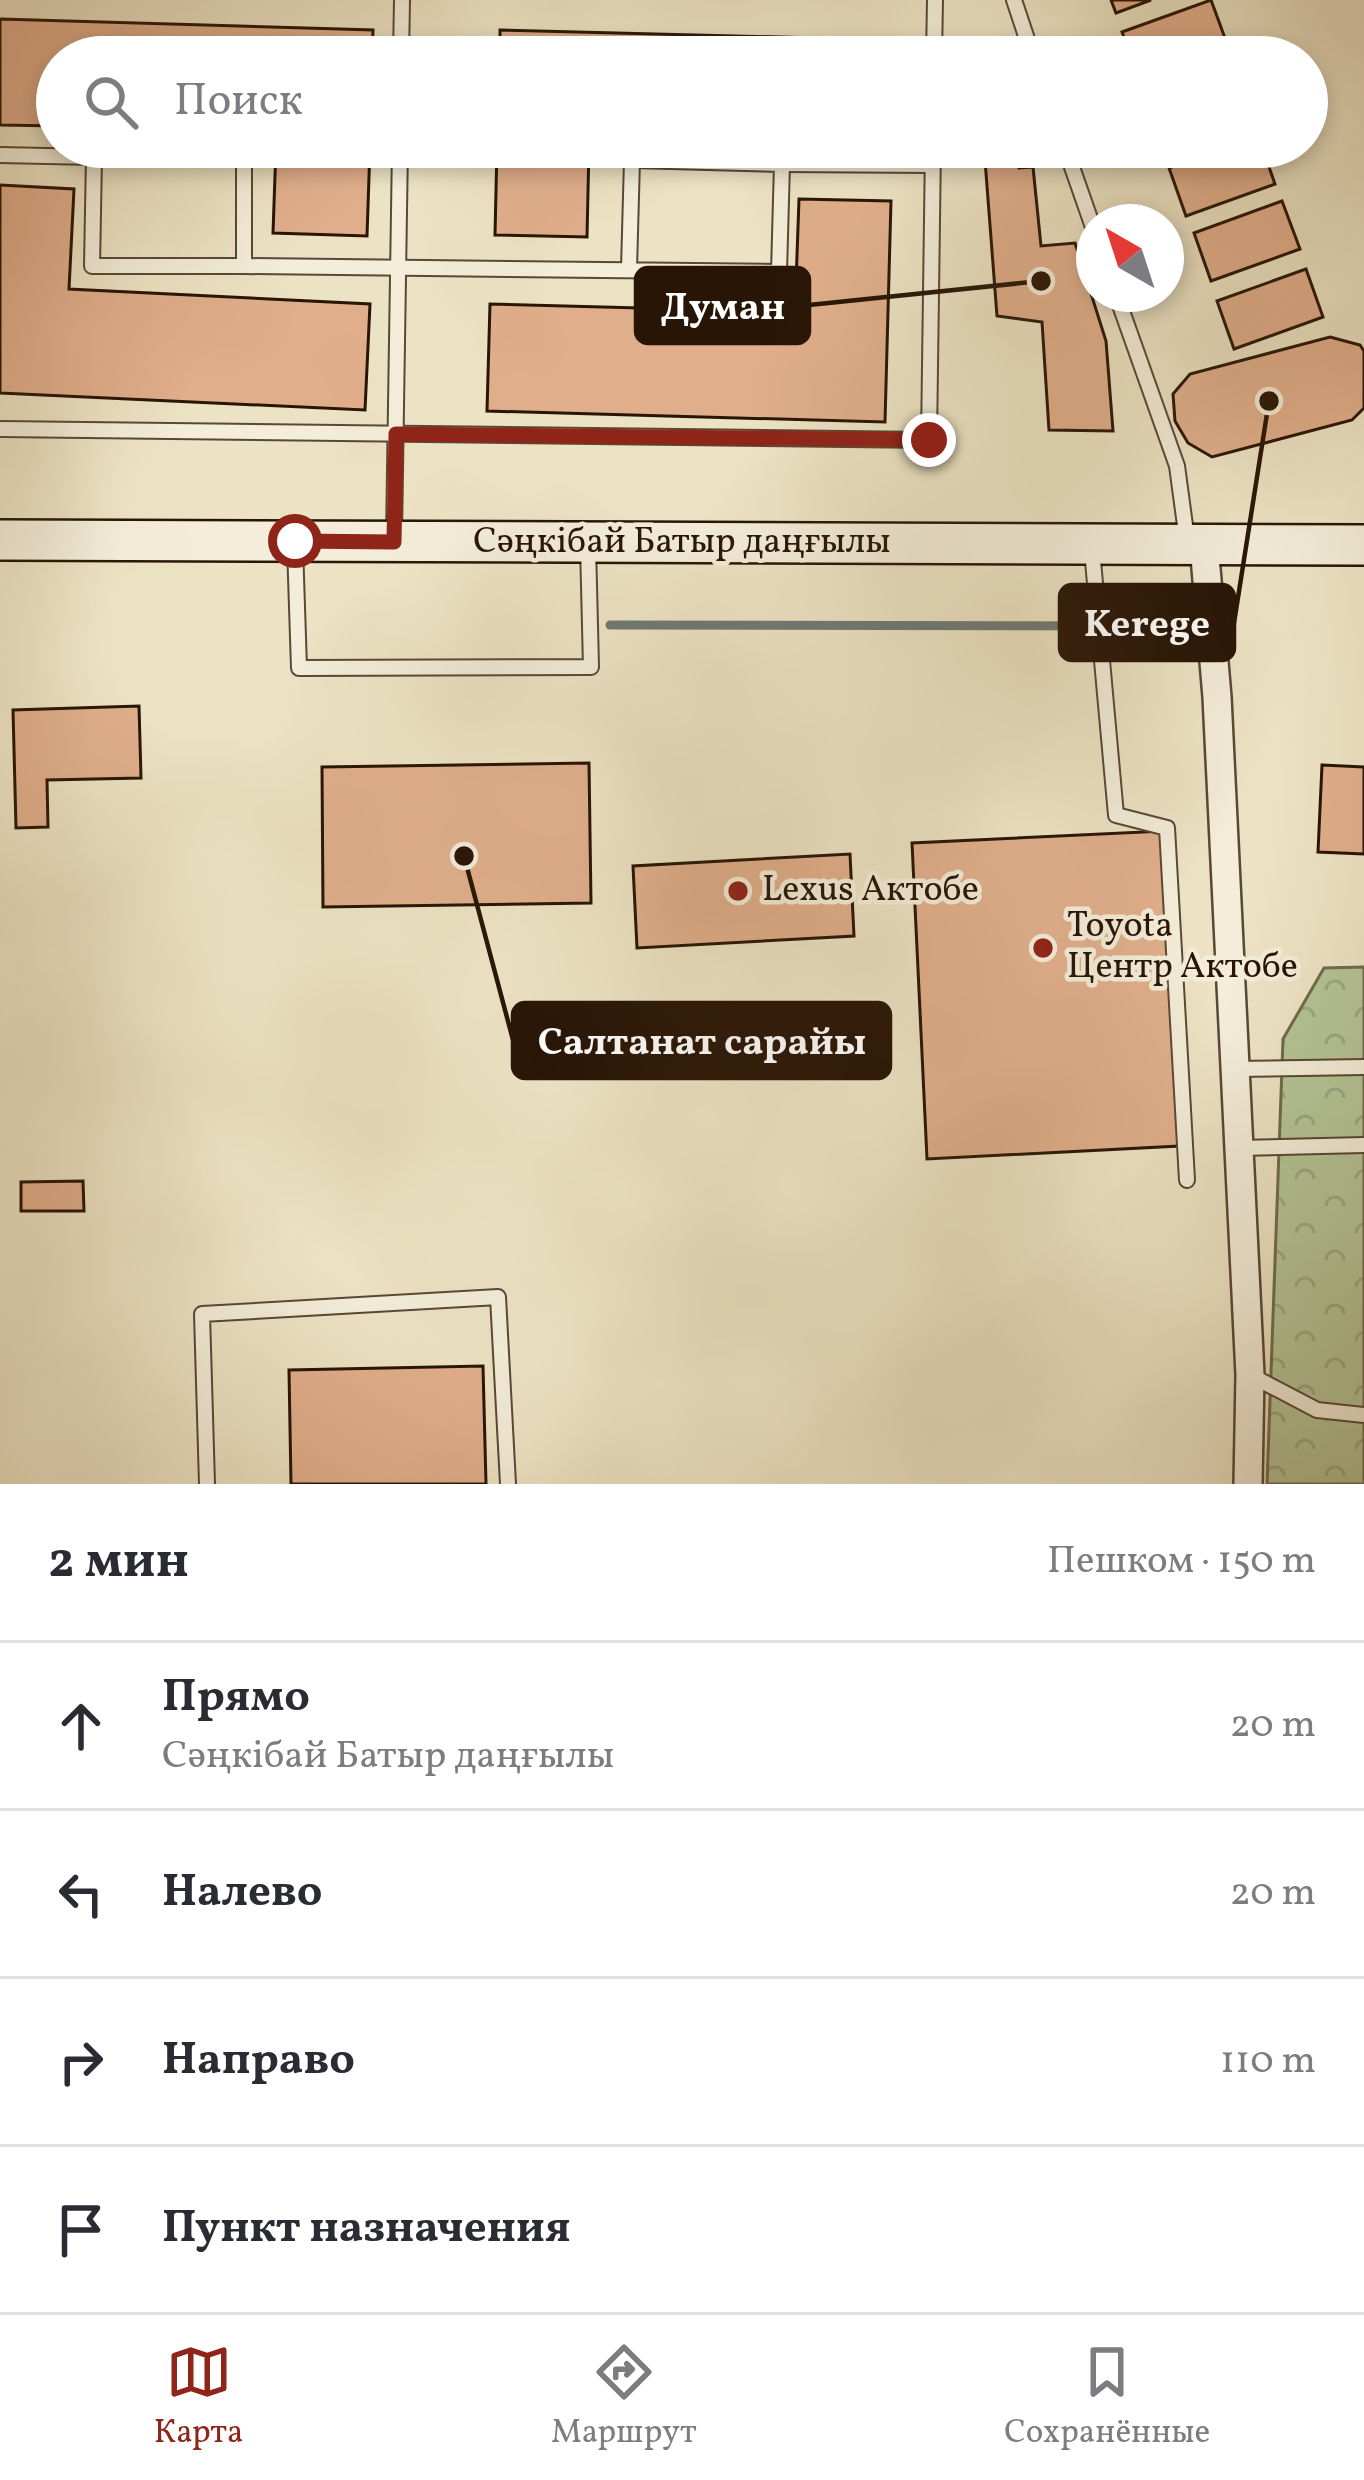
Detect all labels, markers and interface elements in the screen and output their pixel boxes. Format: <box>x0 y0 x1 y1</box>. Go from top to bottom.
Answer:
search box <box>36 36 1328 168</box>
icon: search <box>78 69 144 135</box>
text: Поиск <box>174 71 303 134</box>
north arrow <box>1076 204 1184 312</box>
callout: Думан <box>636 268 809 343</box>
text: Думан <box>661 282 785 336</box>
route end <box>902 413 956 467</box>
route start <box>268 514 322 568</box>
street label: Сәңкібай Батыр даңғылы <box>473 518 891 568</box>
callout: Kerege <box>1060 585 1234 660</box>
text: Kerege <box>1084 599 1210 653</box>
place label: Lexus Актобе <box>762 866 979 916</box>
marker: Lexus Актобе <box>725 878 751 904</box>
place label: Toyota Центр Актобе <box>1067 902 1298 993</box>
marker: Toyota Центр Актобе <box>1030 935 1056 961</box>
callout: Салтанат сарайы <box>513 1003 890 1078</box>
text: Салтанат сарайы <box>538 1017 866 1071</box>
text: 2 мин <box>48 1527 189 1598</box>
text: Пешком · 150 m <box>1047 1535 1316 1589</box>
text: Прямо <box>162 1667 310 1730</box>
icon: ahead <box>48 1693 114 1759</box>
text: 20 m <box>1230 1699 1316 1753</box>
text: Сәңкібай Батыр даңғылы <box>162 1730 614 1784</box>
icon: left <box>48 1861 114 1927</box>
text: Налево <box>162 1862 323 1925</box>
text: 20 m <box>1230 1867 1316 1921</box>
icon: right <box>48 2029 114 2095</box>
text: Направо <box>162 2030 355 2093</box>
text: 110 m <box>1220 2035 1316 2089</box>
icon: arrive <box>48 2197 114 2263</box>
text: Пункт назначения <box>162 2198 571 2261</box>
tab: Карта <box>154 2339 243 2457</box>
tab: Маршрут <box>551 2339 697 2457</box>
tab: Сохранённые <box>1004 2339 1210 2457</box>

